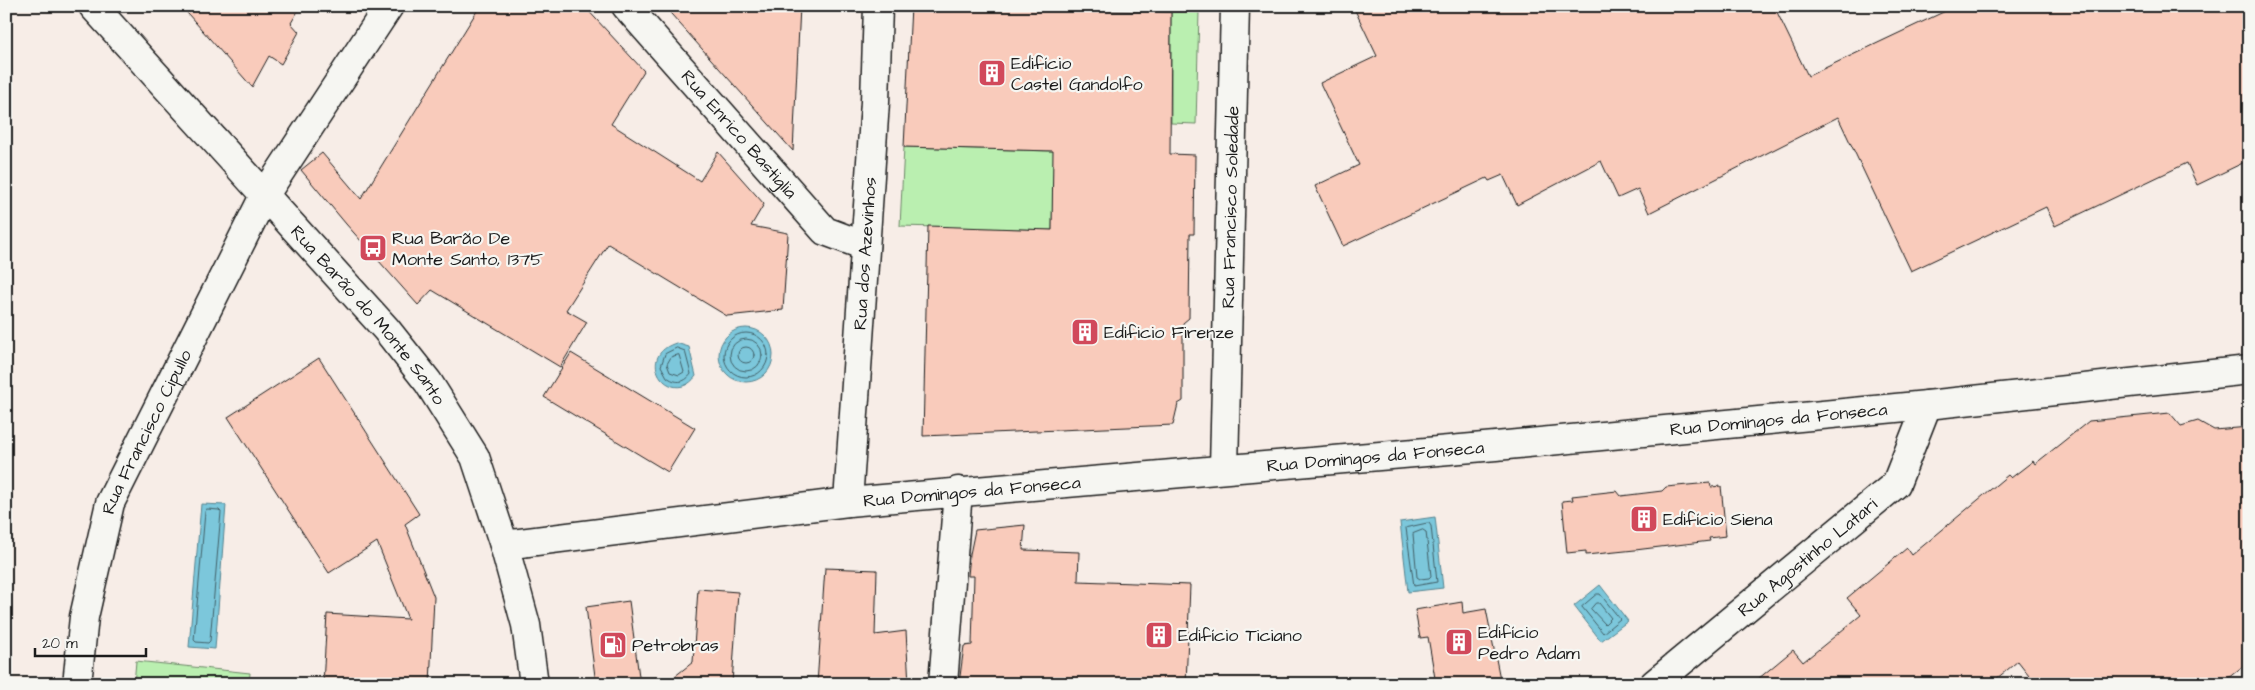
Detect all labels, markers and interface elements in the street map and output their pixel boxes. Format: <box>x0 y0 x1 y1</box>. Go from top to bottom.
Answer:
place label: Edifício Castel Gandolfo <box>1011 51 1143 97</box>
building icon: Edifício Castel Gandolfo <box>977 58 1007 88</box>
street label: Rua Enrico Bastiglia <box>675 65 803 204</box>
street label: Rua Francisco Soledade <box>1216 105 1246 309</box>
street label: Rua dos Azevinhos <box>848 176 883 331</box>
street label: Rua Barão do Monte Santo <box>285 220 451 410</box>
place label: Rua Barão De Monte Santo, 1375 <box>392 226 543 272</box>
bus stop icon: Rua Barão De Monte Santo, 1375 <box>358 233 388 263</box>
building icon: Edificio Firenze <box>1070 317 1100 347</box>
place label: Edificio Firenze <box>1104 320 1234 345</box>
street label: Rua Francisco Cipullo <box>96 345 198 517</box>
street label: Rua Domingos da Fonseca <box>1669 397 1888 442</box>
street label: Rua Domingos da Fonseca <box>1266 435 1485 479</box>
street label: Rua Domingos da Fonseca <box>862 470 1082 514</box>
street label: Rua Agostinho Latari <box>1733 492 1883 623</box>
building icon: Edifício Siena <box>1629 504 1659 534</box>
place label: Edifício Siena <box>1663 507 1773 532</box>
building icon: Edifício Ticiano <box>1144 620 1174 650</box>
place label: Edifício Pedro Adam <box>1478 620 1580 666</box>
place label: Edifício Ticiano <box>1178 623 1302 648</box>
scale bar <box>35 625 146 657</box>
building icon: Edifício Pedro Adam <box>1444 627 1474 657</box>
fuel station icon: Petrobras <box>598 630 628 660</box>
text: 20 m <box>42 633 78 654</box>
place label: Petrobras <box>632 633 719 658</box>

